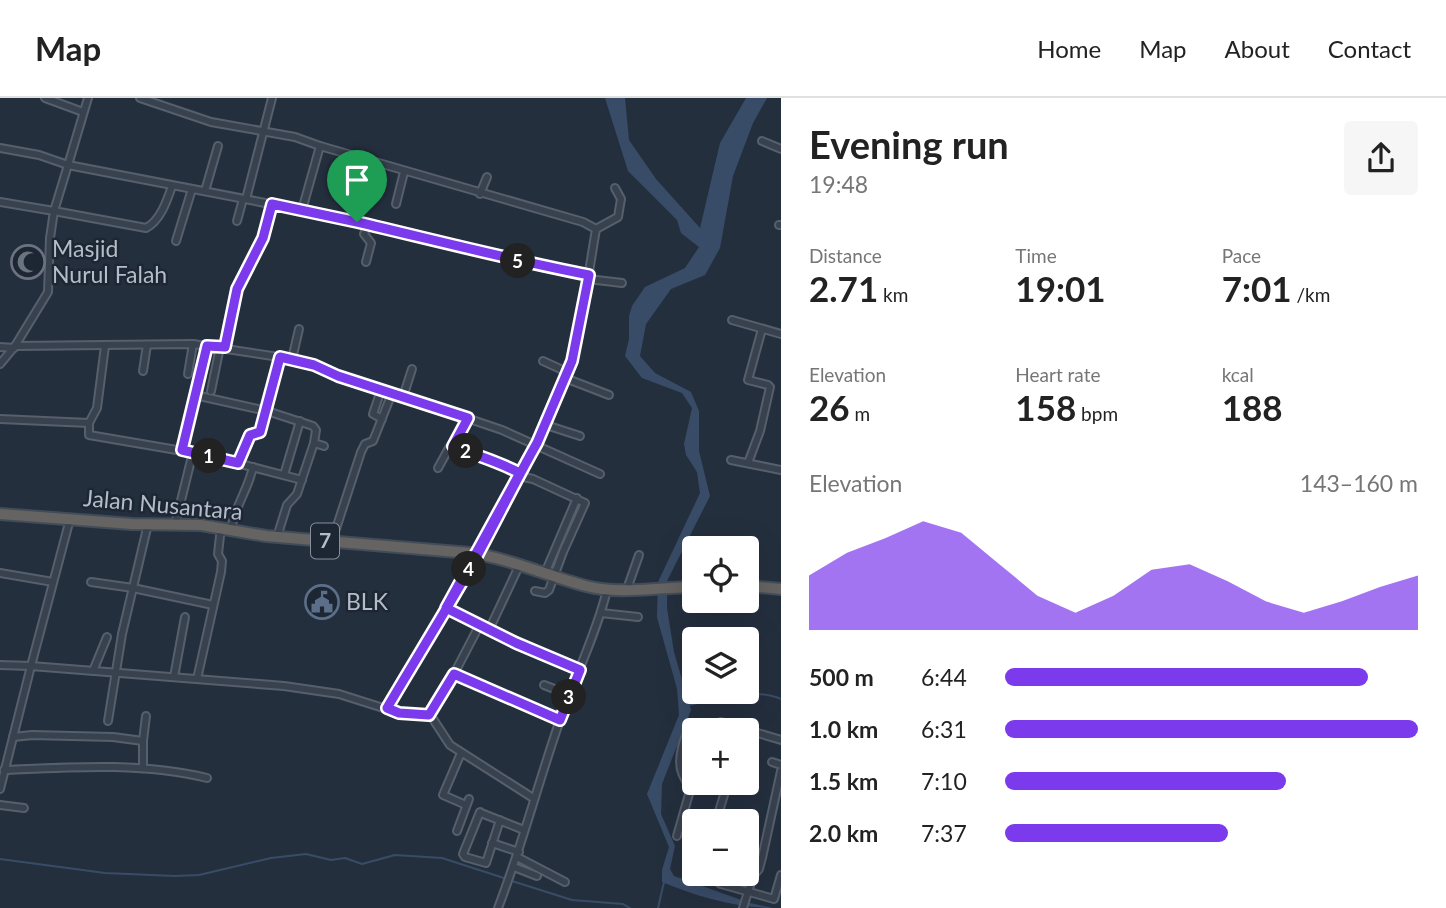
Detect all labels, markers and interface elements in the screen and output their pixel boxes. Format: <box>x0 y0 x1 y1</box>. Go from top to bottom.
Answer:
text: Map <box>35 28 101 68</box>
text: Home <box>1037 34 1101 63</box>
text: Map <box>1139 34 1187 63</box>
text: About <box>1225 34 1290 63</box>
text: Contact <box>1328 34 1411 63</box>
text: Evening run <box>809 121 1009 167</box>
button: share <box>1344 121 1418 195</box>
pin <box>327 150 387 222</box>
icon: arrive <box>338 161 376 199</box>
text: 19:48 <box>809 170 868 198</box>
place label: Masjid Nurul Falah <box>52 234 167 288</box>
mosque icon: Masjid Nurul Falah <box>9 243 47 281</box>
pin: 5 <box>500 244 536 278</box>
text: Distance <box>809 244 882 267</box>
text: Time <box>1015 244 1057 267</box>
text: Pace <box>1222 244 1261 267</box>
text: 5 <box>512 249 523 272</box>
text: 2.71 <box>809 267 878 309</box>
text: 19:01 <box>1015 267 1106 309</box>
text: 7:01 <box>1222 267 1292 309</box>
text: km <box>878 283 908 306</box>
text: /km <box>1292 283 1330 306</box>
text: Elevation <box>809 363 886 386</box>
text: Heart rate <box>1015 363 1101 386</box>
text: kcal <box>1222 363 1254 386</box>
text: 26 <box>809 386 850 428</box>
text: 158 <box>1015 386 1076 428</box>
text: 188 <box>1222 386 1283 428</box>
text: m <box>850 402 870 425</box>
text: bpm <box>1076 402 1118 425</box>
pin: 2 <box>448 434 484 468</box>
pin: 1 <box>192 438 227 474</box>
text: 2 <box>460 439 471 462</box>
text: 1 <box>203 444 214 467</box>
text: Elevation <box>809 469 902 497</box>
text: 143–160 m <box>1300 469 1418 497</box>
street label: Jalan Nusantara <box>82 483 244 525</box>
road number: 7 <box>311 524 339 558</box>
map controls <box>682 536 759 886</box>
button: locate <box>682 536 759 613</box>
pin: 4 <box>452 552 486 587</box>
text: 4 <box>463 557 474 580</box>
public building icon: BLK <box>303 583 341 621</box>
place label: BLK <box>346 587 389 615</box>
button: layers <box>682 627 759 704</box>
text: 500 m <box>809 663 874 691</box>
text: 6:44 <box>921 663 967 691</box>
pin: 3 <box>552 680 586 714</box>
text: 3 <box>563 685 574 708</box>
text: 1.0 km <box>809 715 878 743</box>
text: 6:31 <box>921 715 967 743</box>
button: + <box>682 718 759 795</box>
text: 1.5 km <box>809 767 878 795</box>
text: 7:10 <box>921 767 967 795</box>
button: − <box>682 809 759 886</box>
text: 2.0 km <box>809 819 878 847</box>
text: 7:37 <box>921 819 967 847</box>

